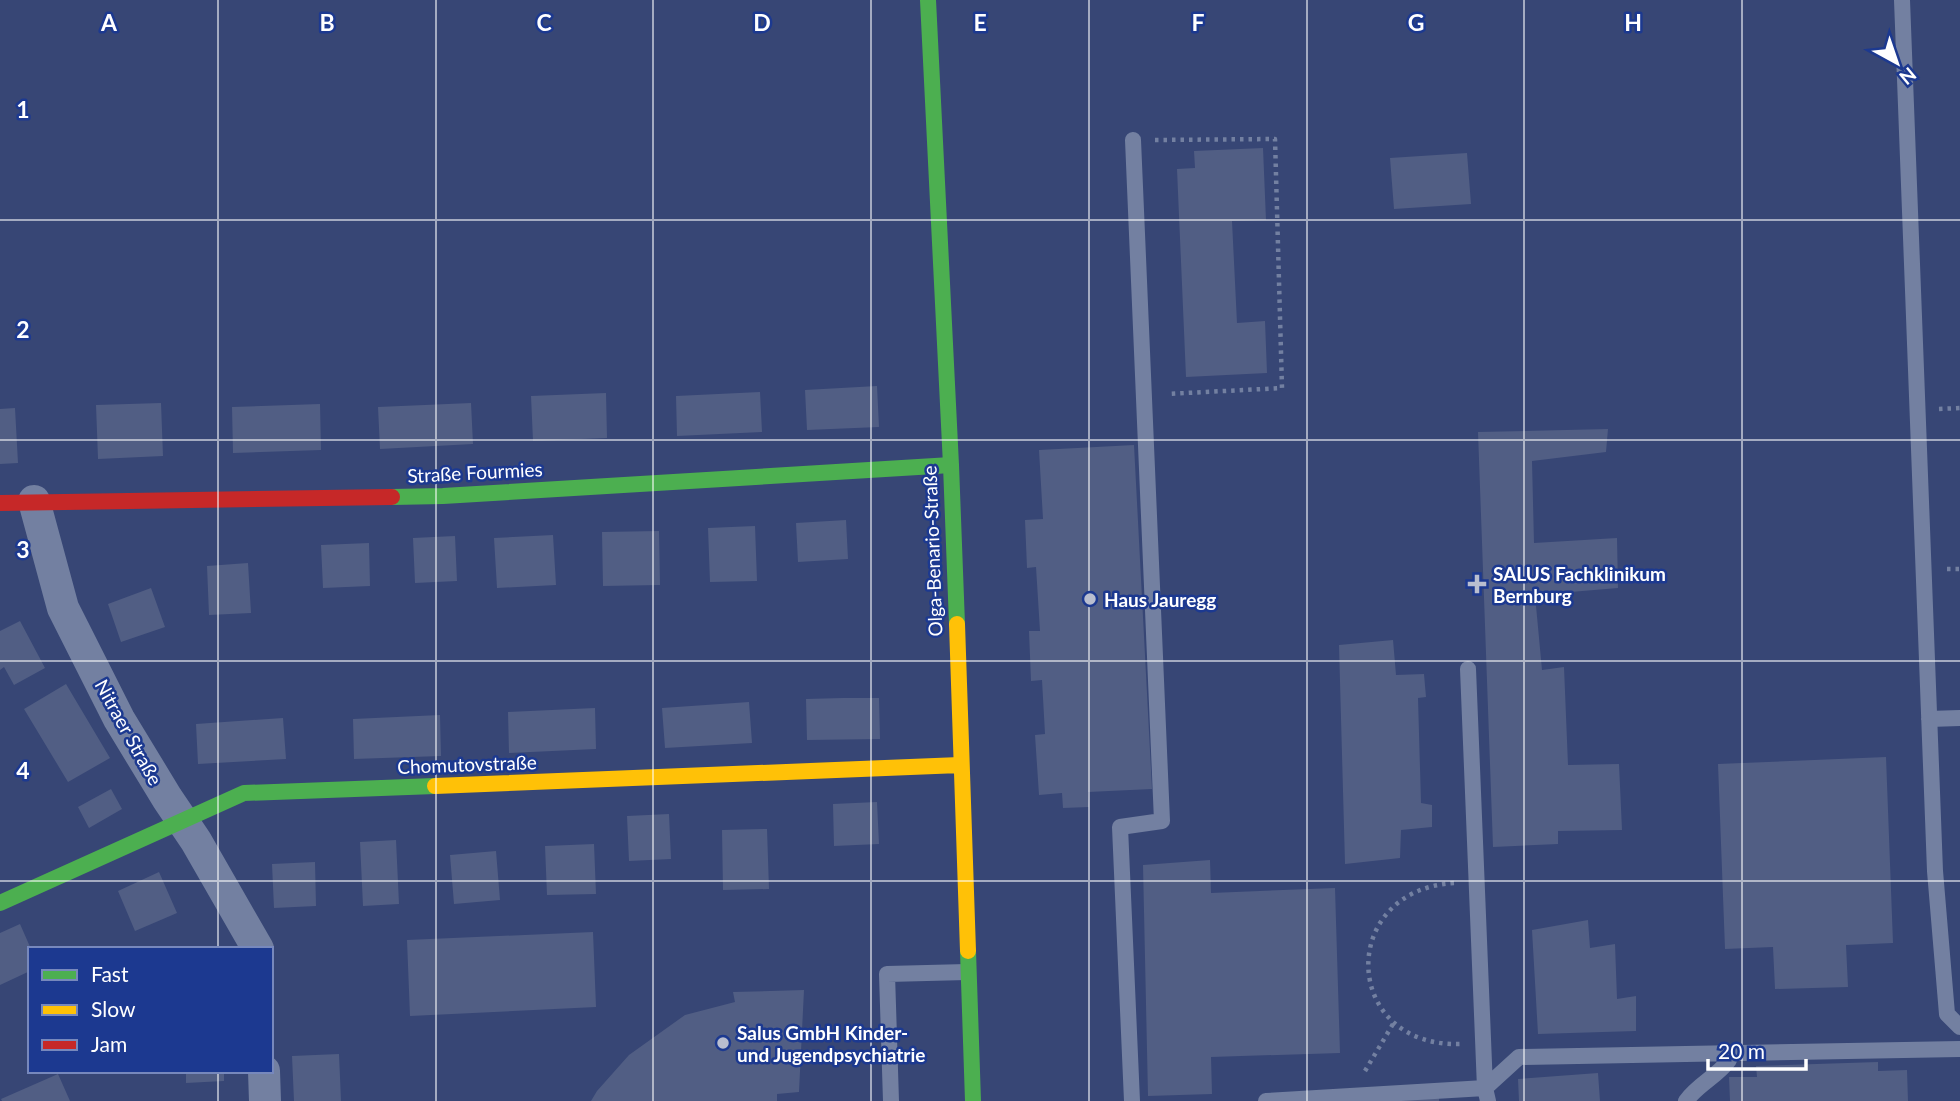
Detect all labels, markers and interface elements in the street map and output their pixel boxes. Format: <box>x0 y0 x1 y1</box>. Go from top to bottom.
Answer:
text: A <box>100 8 118 36</box>
text: B <box>319 8 335 36</box>
text: C <box>536 8 552 36</box>
text: D <box>753 8 771 36</box>
text: E <box>973 8 987 36</box>
text: F <box>1191 8 1205 36</box>
text: G <box>1408 8 1424 36</box>
text: H <box>1624 8 1642 36</box>
north arrow <box>1862 28 1932 98</box>
text: N <box>1895 63 1921 90</box>
text: 1 <box>16 95 30 123</box>
text: 2 <box>16 315 30 343</box>
street label: Straße Fourmies <box>407 457 543 487</box>
street label: Olga-Benario-Straße <box>918 465 946 637</box>
text: 3 <box>16 535 30 563</box>
place label: SALUS Fachklinikum Bernburg <box>1493 562 1666 607</box>
marker: SALUS Fachklinikum Bernburg <box>1467 574 1487 594</box>
place label: Haus Jauregg <box>1104 588 1216 611</box>
marker: Haus Jauregg <box>1082 591 1098 607</box>
street label: Nitraer Straße <box>91 675 167 789</box>
street label: Chomutovstraße <box>397 750 537 778</box>
text: 4 <box>16 756 30 784</box>
legend <box>28 947 273 1073</box>
text: Fast <box>91 961 129 986</box>
text: Slow <box>91 996 136 1021</box>
place label: Salus GmbH Kinder- und Jugendpsychiatrie <box>737 1021 925 1066</box>
scale bar <box>1708 1028 1806 1072</box>
text: Jam <box>91 1031 127 1056</box>
marker: Salus GmbH Kinder- und Jugendpsychiatrie <box>715 1035 731 1051</box>
text: 20 m <box>1718 1038 1765 1063</box>

